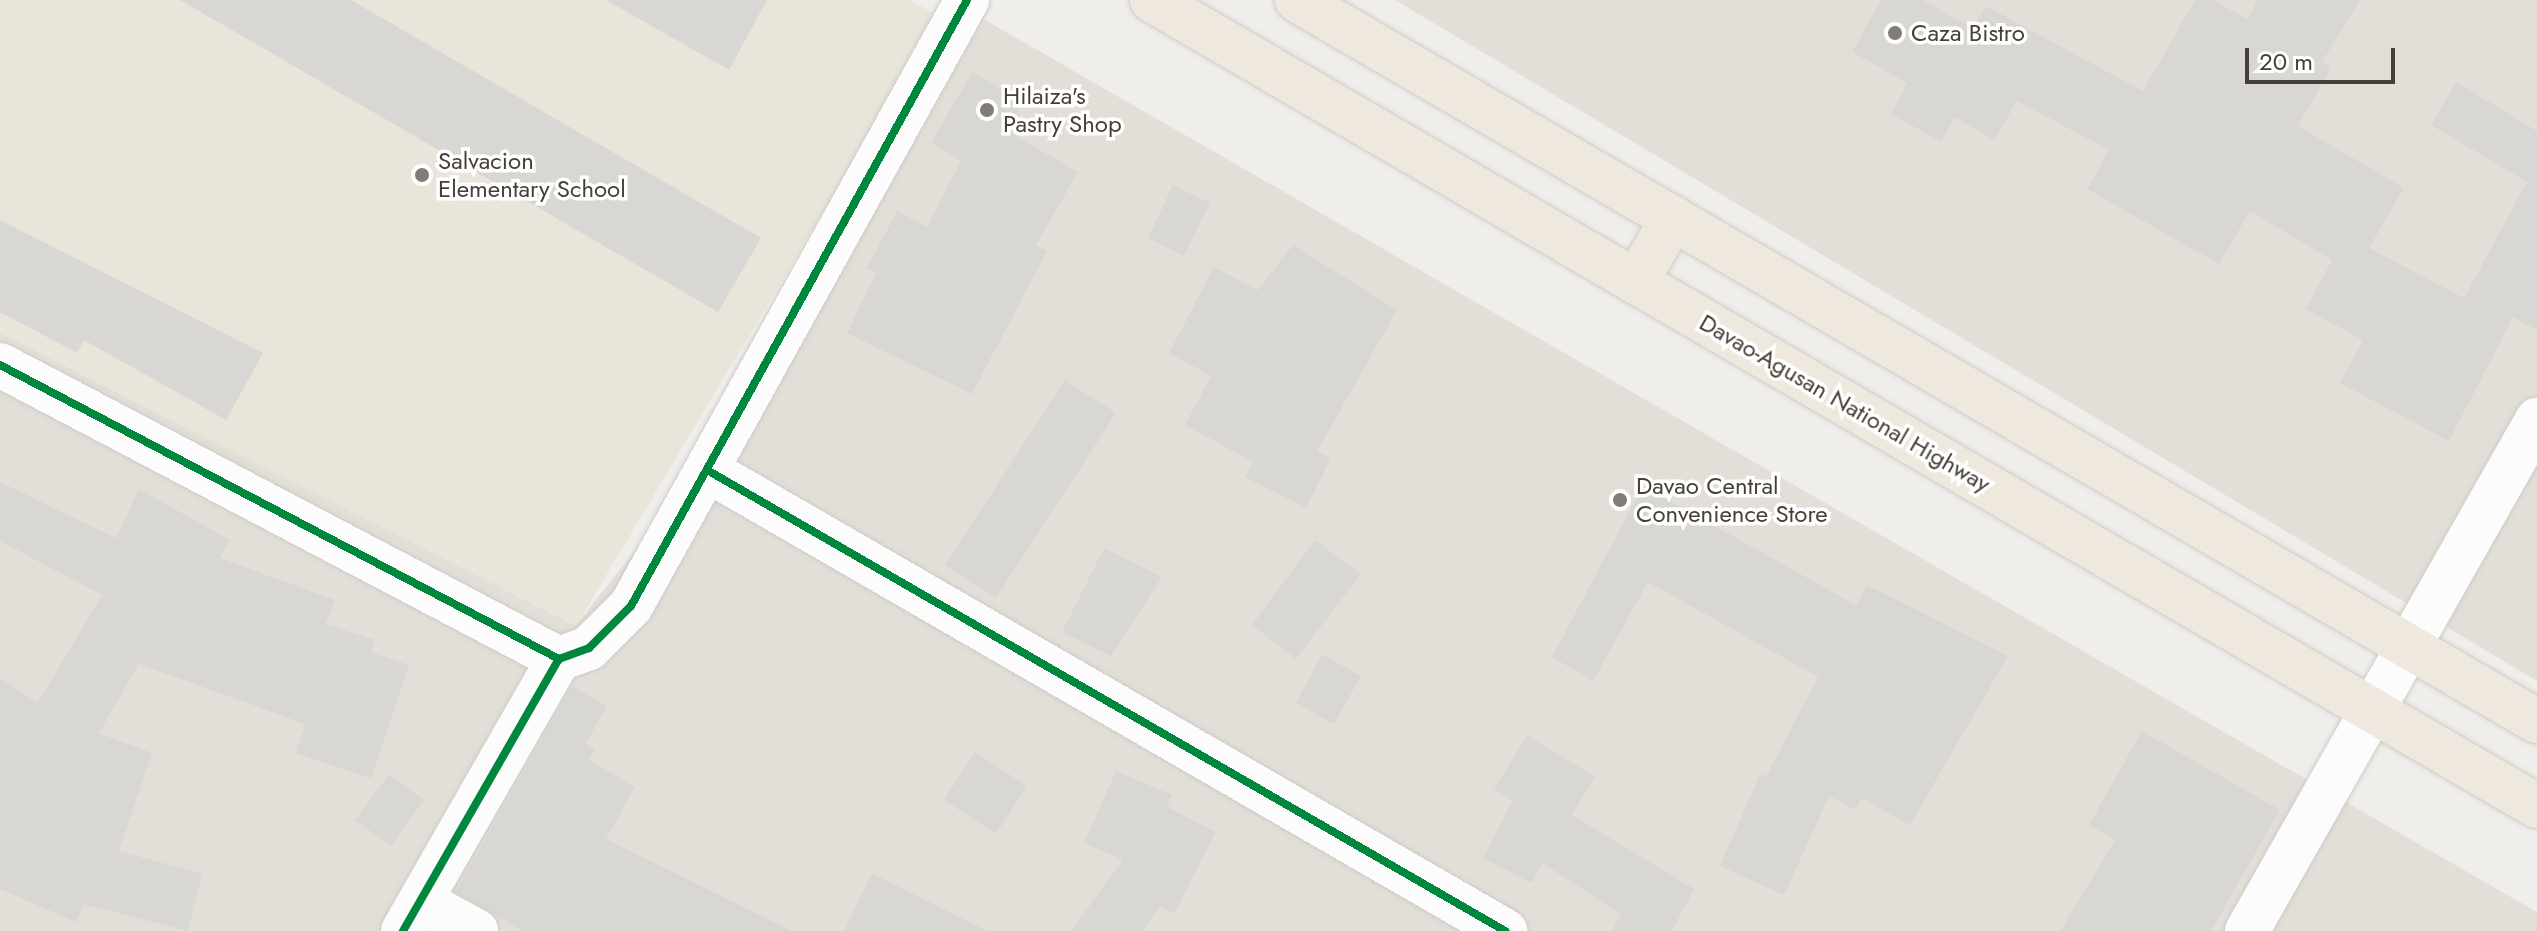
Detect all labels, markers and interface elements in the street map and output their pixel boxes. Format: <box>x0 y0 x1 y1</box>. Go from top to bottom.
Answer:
place label: Caza Bistro <box>1911 19 2025 47</box>
marker: Caza Bistro <box>1886 24 1904 42</box>
scale bar <box>2249 32 2399 82</box>
text: 20 m <box>2259 44 2313 79</box>
place label: Hilaiza's Pastry Shop <box>1003 82 1122 138</box>
marker: Hilaiza's Pastry Shop <box>978 101 996 119</box>
place label: Salvacion Elementary School <box>438 147 626 203</box>
marker: Salvacion Elementary School <box>413 166 431 184</box>
street label: Davao-Agusan National Highway <box>1694 308 1996 498</box>
place label: Davao Central Convenience Store <box>1636 472 1828 528</box>
marker: Davao Central Convenience Store <box>1611 491 1629 509</box>

